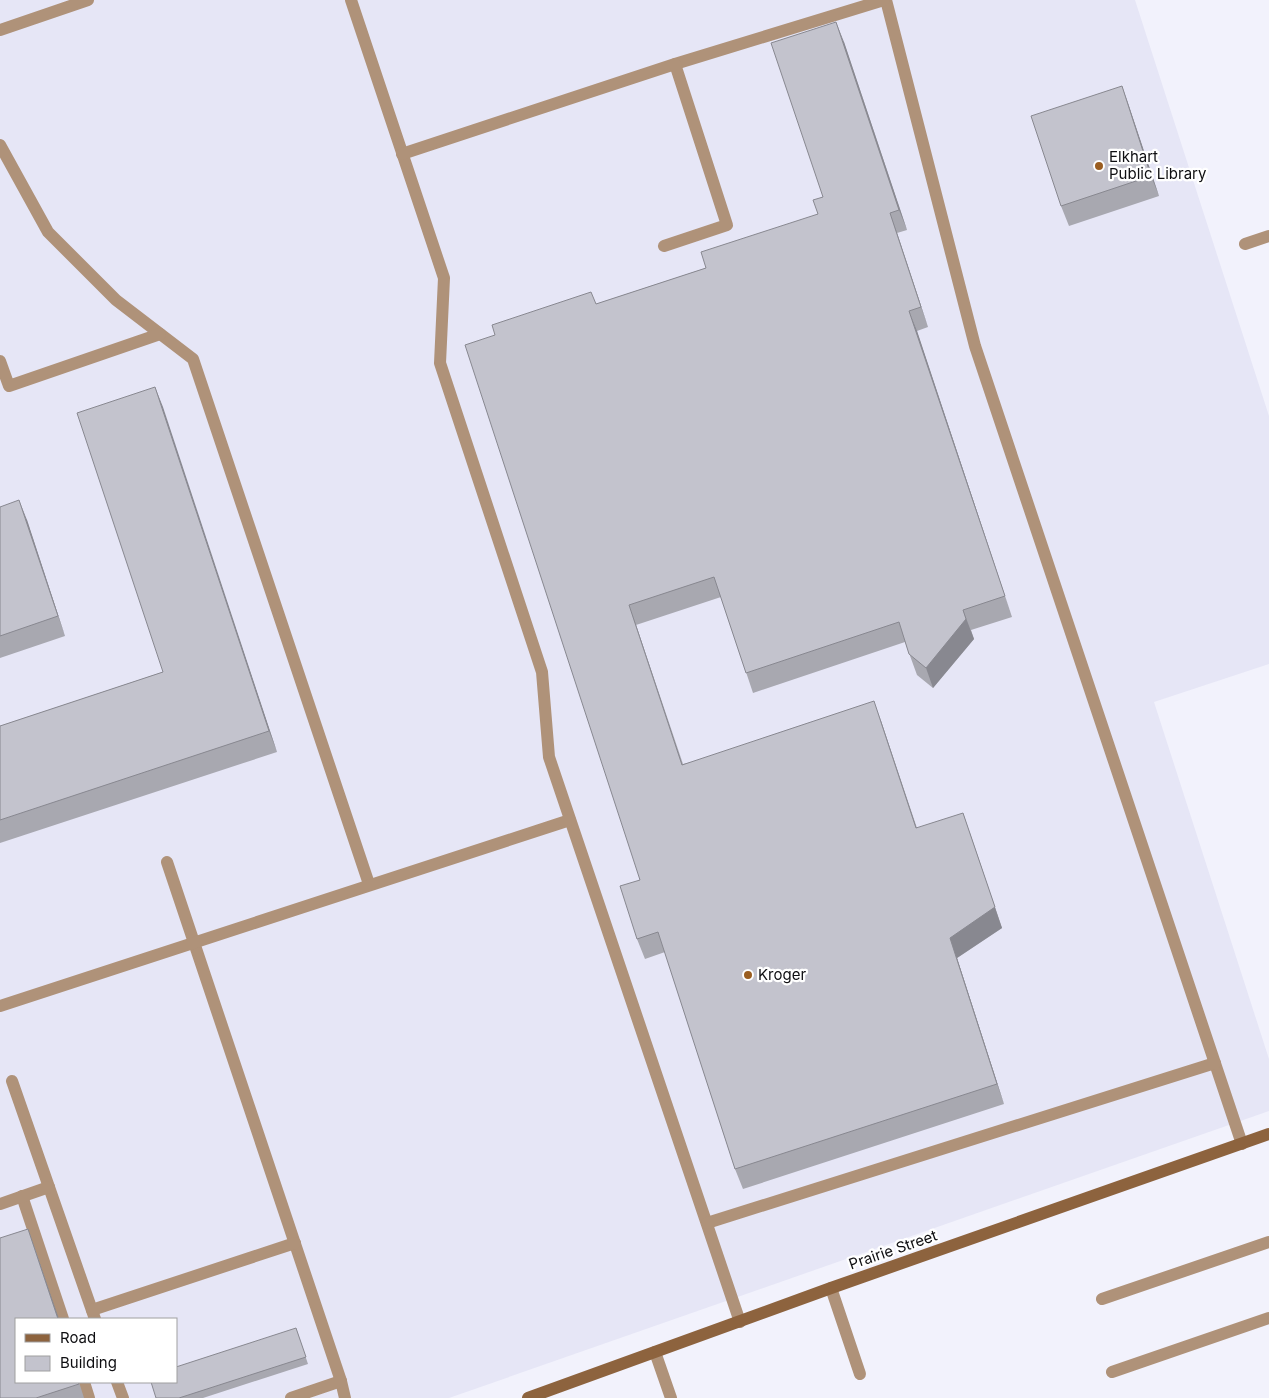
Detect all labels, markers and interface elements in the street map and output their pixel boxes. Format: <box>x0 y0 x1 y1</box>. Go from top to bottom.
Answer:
place label: Elkhart Public Library <box>1109 147 1207 183</box>
marker: Elkhart Public Library <box>1093 160 1105 172</box>
place label: Kroger <box>758 965 806 984</box>
marker: Kroger <box>742 969 754 981</box>
street label: Prairie Street <box>846 1226 940 1274</box>
legend <box>15 1318 178 1383</box>
text: Road <box>60 1328 96 1347</box>
text: Building <box>60 1353 117 1372</box>

